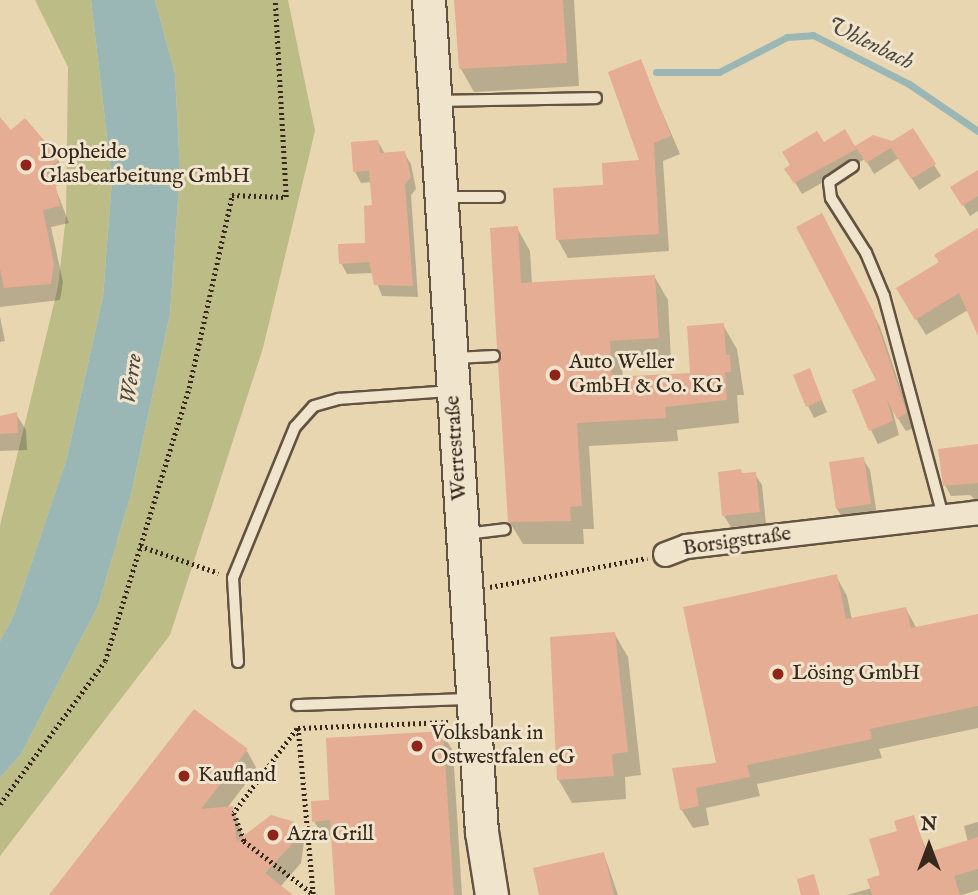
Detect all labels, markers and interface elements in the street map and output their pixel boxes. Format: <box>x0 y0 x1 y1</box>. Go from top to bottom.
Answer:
water label: Uhlenbach <box>822 11 918 77</box>
place label: Dopheide Glasbearbeitung GmbH <box>40 140 250 190</box>
marker: Dopheide Glasbearbeitung GmbH <box>18 157 34 173</box>
place label: Auto Weller GmbH & Co. KG <box>569 350 723 400</box>
water label: Werre <box>115 352 149 406</box>
marker: Auto Weller GmbH & Co. KG <box>547 367 563 383</box>
street label: Werrestraße <box>441 394 473 502</box>
street label: Borsigstraße <box>681 522 793 562</box>
place label: Lösing GmbH <box>792 661 920 687</box>
marker: Lösing GmbH <box>770 666 786 682</box>
place label: Volksbank in Ostwestfalen eG <box>431 721 575 771</box>
marker: Volksbank in Ostwestfalen eG <box>409 738 425 754</box>
place label: Kaufland <box>198 763 276 789</box>
marker: Kaufland <box>176 768 192 784</box>
north arrow <box>894 811 964 881</box>
text: N <box>921 813 937 837</box>
place label: Azra Grill <box>287 822 374 848</box>
marker: Azra Grill <box>265 827 281 843</box>

